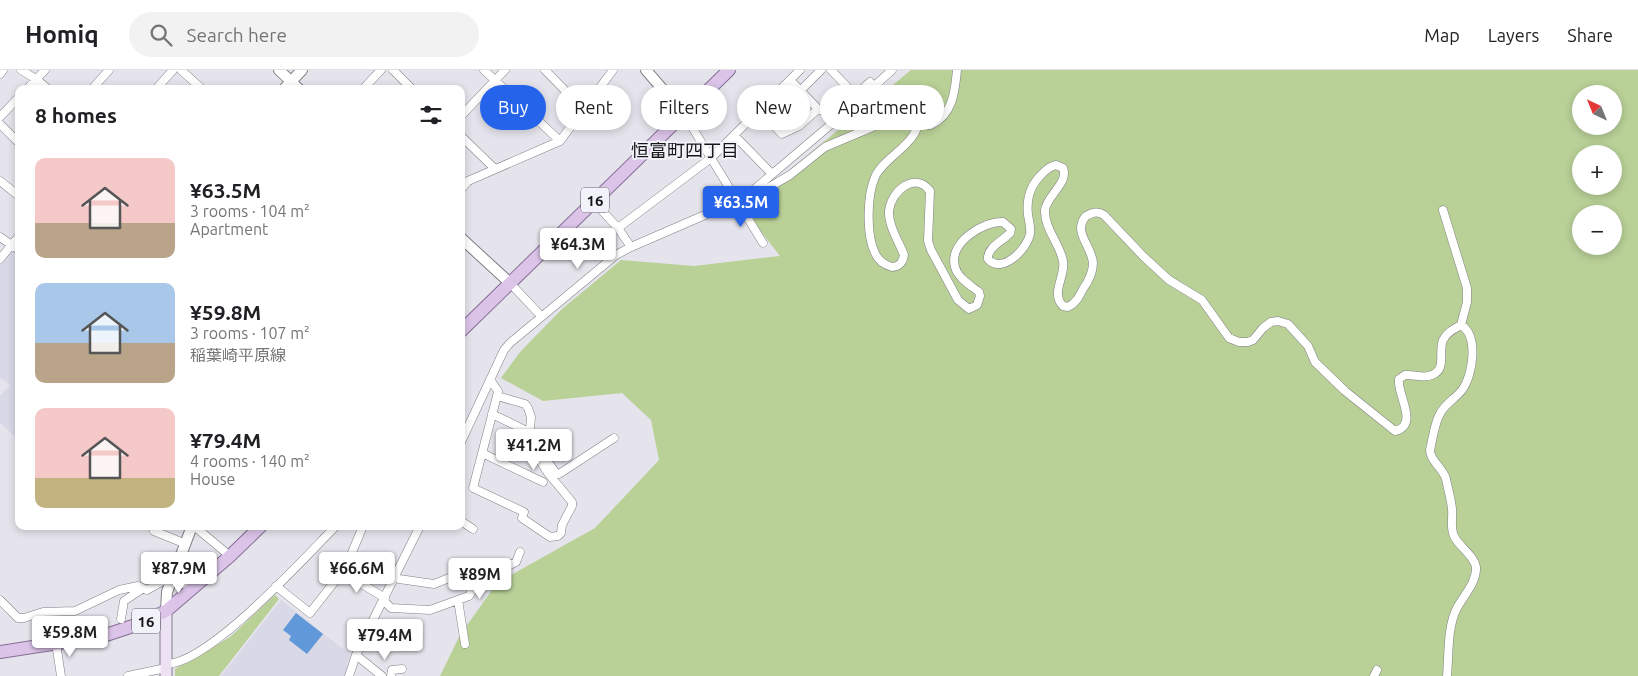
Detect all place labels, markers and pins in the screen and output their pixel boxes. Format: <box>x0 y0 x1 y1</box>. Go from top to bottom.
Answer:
pin: ¥63.5M <box>700 186 782 228</box>
pin: ¥64.3M <box>537 228 619 270</box>
pin: ¥41.2M <box>493 428 575 471</box>
pin: ¥87.9M <box>138 552 220 594</box>
pin: ¥66.6M <box>316 552 398 594</box>
pin: ¥89M <box>450 558 510 600</box>
pin: ¥59.8M <box>29 616 111 658</box>
pin: ¥79.4M <box>344 618 426 661</box>

